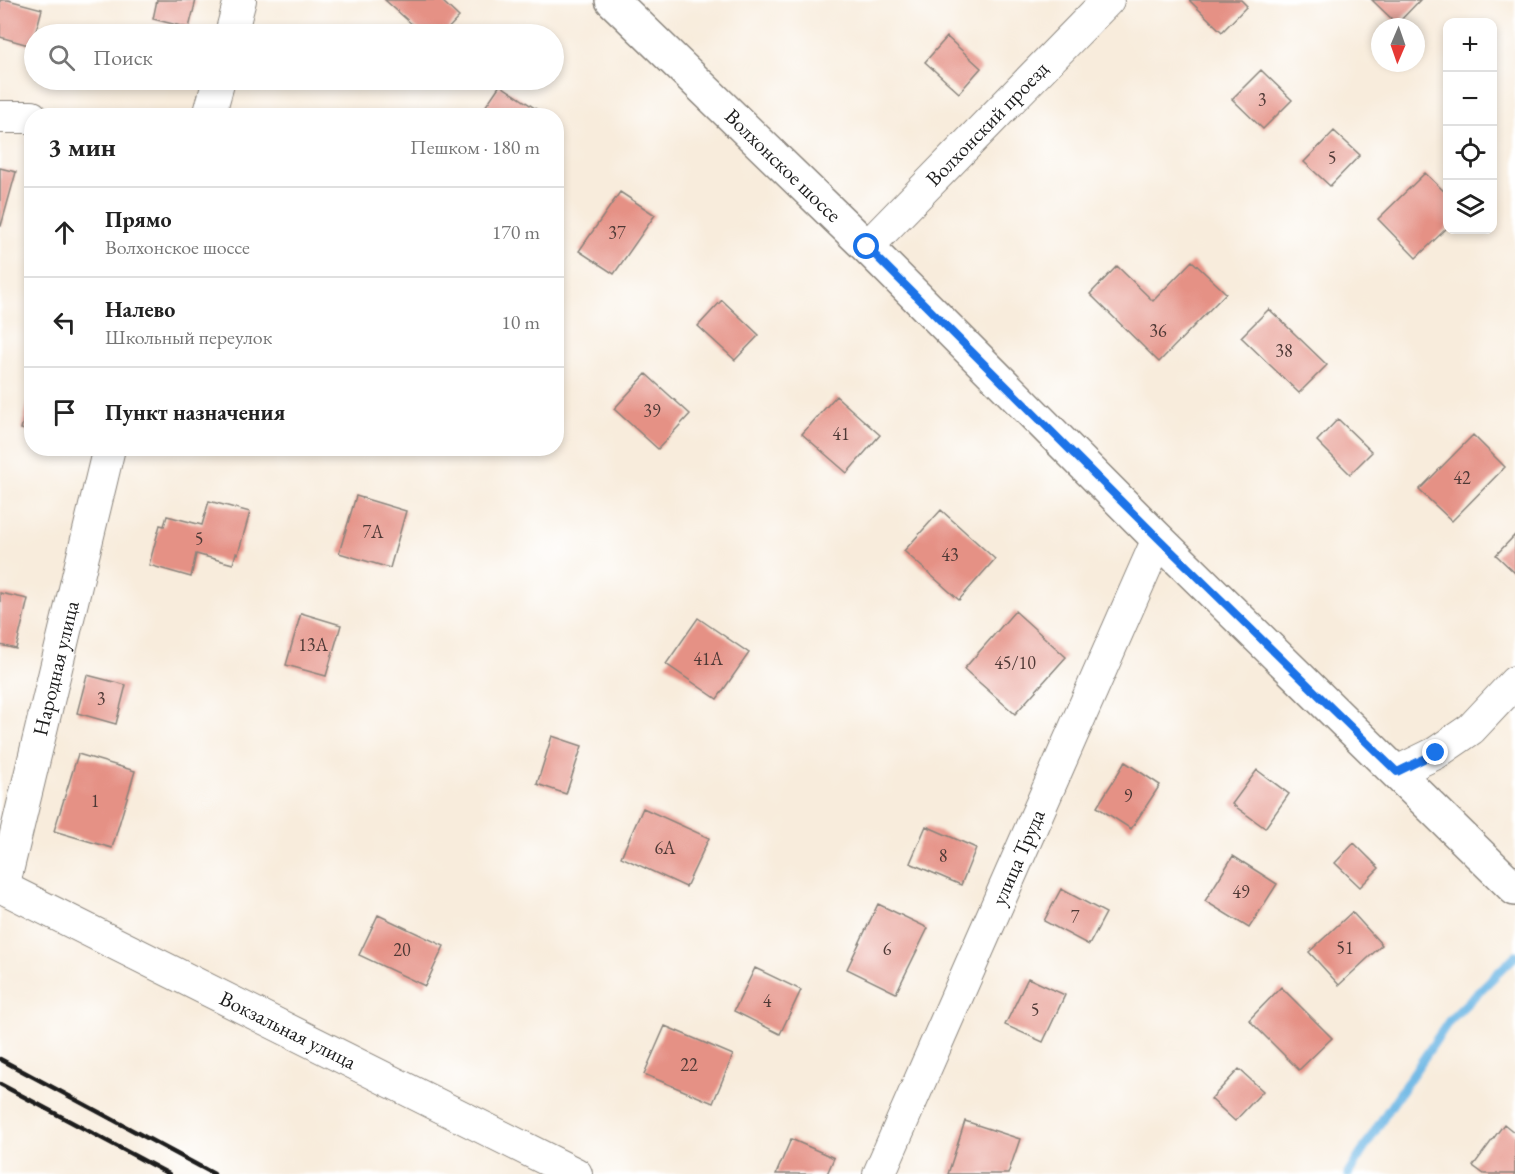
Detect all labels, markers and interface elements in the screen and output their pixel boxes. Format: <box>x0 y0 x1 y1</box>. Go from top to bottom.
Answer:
north arrow <box>1371 18 1425 72</box>
map controls <box>1443 18 1497 234</box>
button: + <box>1443 18 1497 72</box>
search box <box>24 24 564 90</box>
icon: search <box>45 41 78 74</box>
text: Поиск <box>93 43 153 72</box>
street label: Волхонский проезд <box>920 55 1054 192</box>
button: − <box>1443 72 1497 126</box>
house number: 3 <box>1258 88 1266 111</box>
street label: Волхонское шоссе <box>719 103 847 228</box>
button: locate <box>1443 126 1497 180</box>
text: 3 мин <box>48 130 116 164</box>
text: Пешком · 180 m <box>410 134 540 160</box>
house number: 5 <box>1328 146 1336 169</box>
button: layers <box>1443 180 1497 234</box>
text: Прямо <box>105 205 172 234</box>
icon: ahead <box>48 216 81 249</box>
text: 170 m <box>492 219 540 245</box>
house number: 37 <box>608 221 626 244</box>
route start <box>853 233 879 259</box>
text: Волхонское шоссе <box>105 234 250 260</box>
text: Налево <box>105 295 175 324</box>
icon: left <box>48 306 81 339</box>
text: 10 m <box>501 309 540 335</box>
house number: 36 <box>1149 319 1167 342</box>
text: Школьный переулок <box>105 324 272 350</box>
house number: 38 <box>1275 339 1293 362</box>
icon: arrive <box>48 396 81 429</box>
text: Пункт назначения <box>105 398 285 427</box>
house number: 39 <box>643 399 661 422</box>
house number: 41 <box>832 422 850 445</box>
house number: 42 <box>1453 466 1471 489</box>
house number: 7А <box>362 520 384 543</box>
house number: 5 <box>195 527 203 550</box>
house number: 43 <box>941 543 959 566</box>
street label: Народная улица <box>26 597 85 738</box>
house number: 13А <box>298 633 328 656</box>
house number: 41А <box>693 647 723 670</box>
house number: 45/10 <box>994 651 1036 674</box>
house number: 3 <box>97 687 105 710</box>
route end <box>1422 739 1448 765</box>
house number: 9 <box>1124 784 1133 807</box>
house number: 1 <box>91 789 99 812</box>
street label: улица Труда <box>985 804 1051 909</box>
house number: 6А <box>654 836 676 859</box>
house number: 8 <box>939 844 947 867</box>
house number: 49 <box>1232 880 1250 903</box>
house number: 7 <box>1071 905 1080 928</box>
house number: 51 <box>1336 936 1354 959</box>
house number: 6 <box>883 937 892 960</box>
house number: 20 <box>393 938 411 961</box>
street label: Вокзальная улица <box>215 984 362 1075</box>
house number: 4 <box>763 989 772 1012</box>
house number: 5 <box>1031 998 1039 1021</box>
house number: 22 <box>680 1053 698 1076</box>

